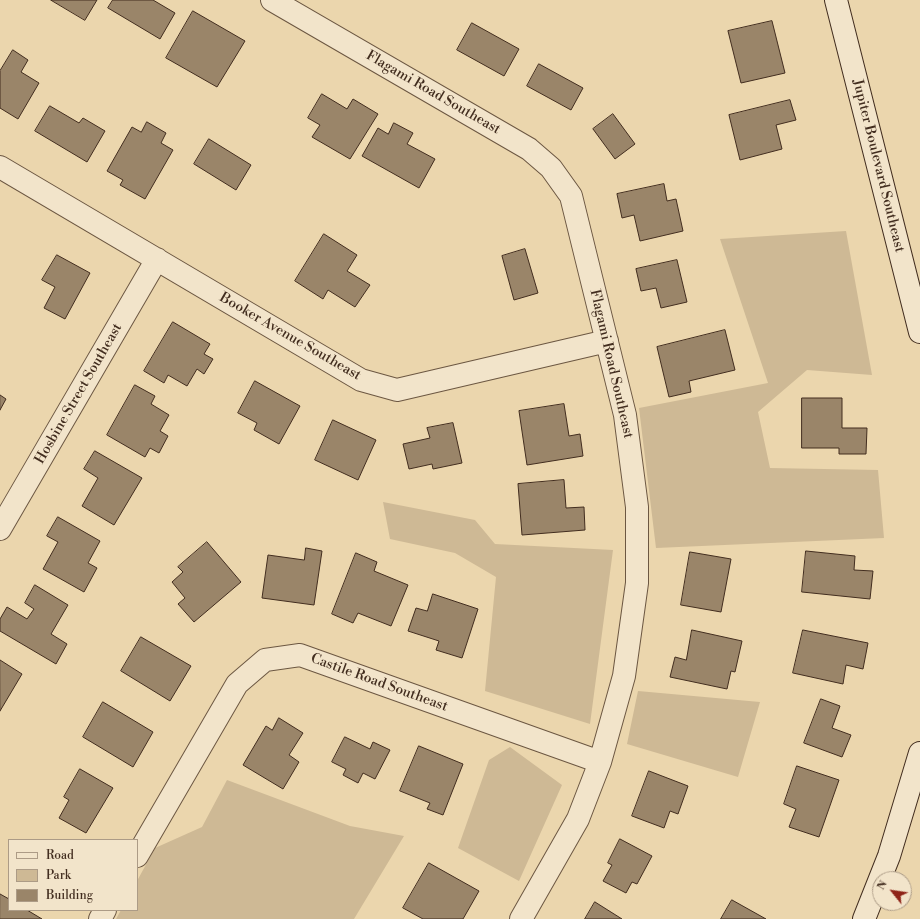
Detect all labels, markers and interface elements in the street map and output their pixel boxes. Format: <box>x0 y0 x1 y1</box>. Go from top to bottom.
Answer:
street label: Flagami Road Southeast <box>363 48 503 138</box>
street label: Jupiter Boulevard Southeast <box>848 78 908 254</box>
street label: Flagami Road Southeast <box>586 288 636 440</box>
street label: Booker Avenue Southeast <box>216 290 364 384</box>
street label: Hosbine Street Southeast <box>32 321 126 467</box>
street label: Castile Road Southeast <box>308 650 450 716</box>
legend <box>8 839 138 911</box>
text: Road <box>46 848 74 863</box>
text: Park <box>46 868 71 883</box>
north arrow <box>872 871 912 911</box>
text: N <box>874 878 891 893</box>
text: Building <box>46 888 93 903</box>

